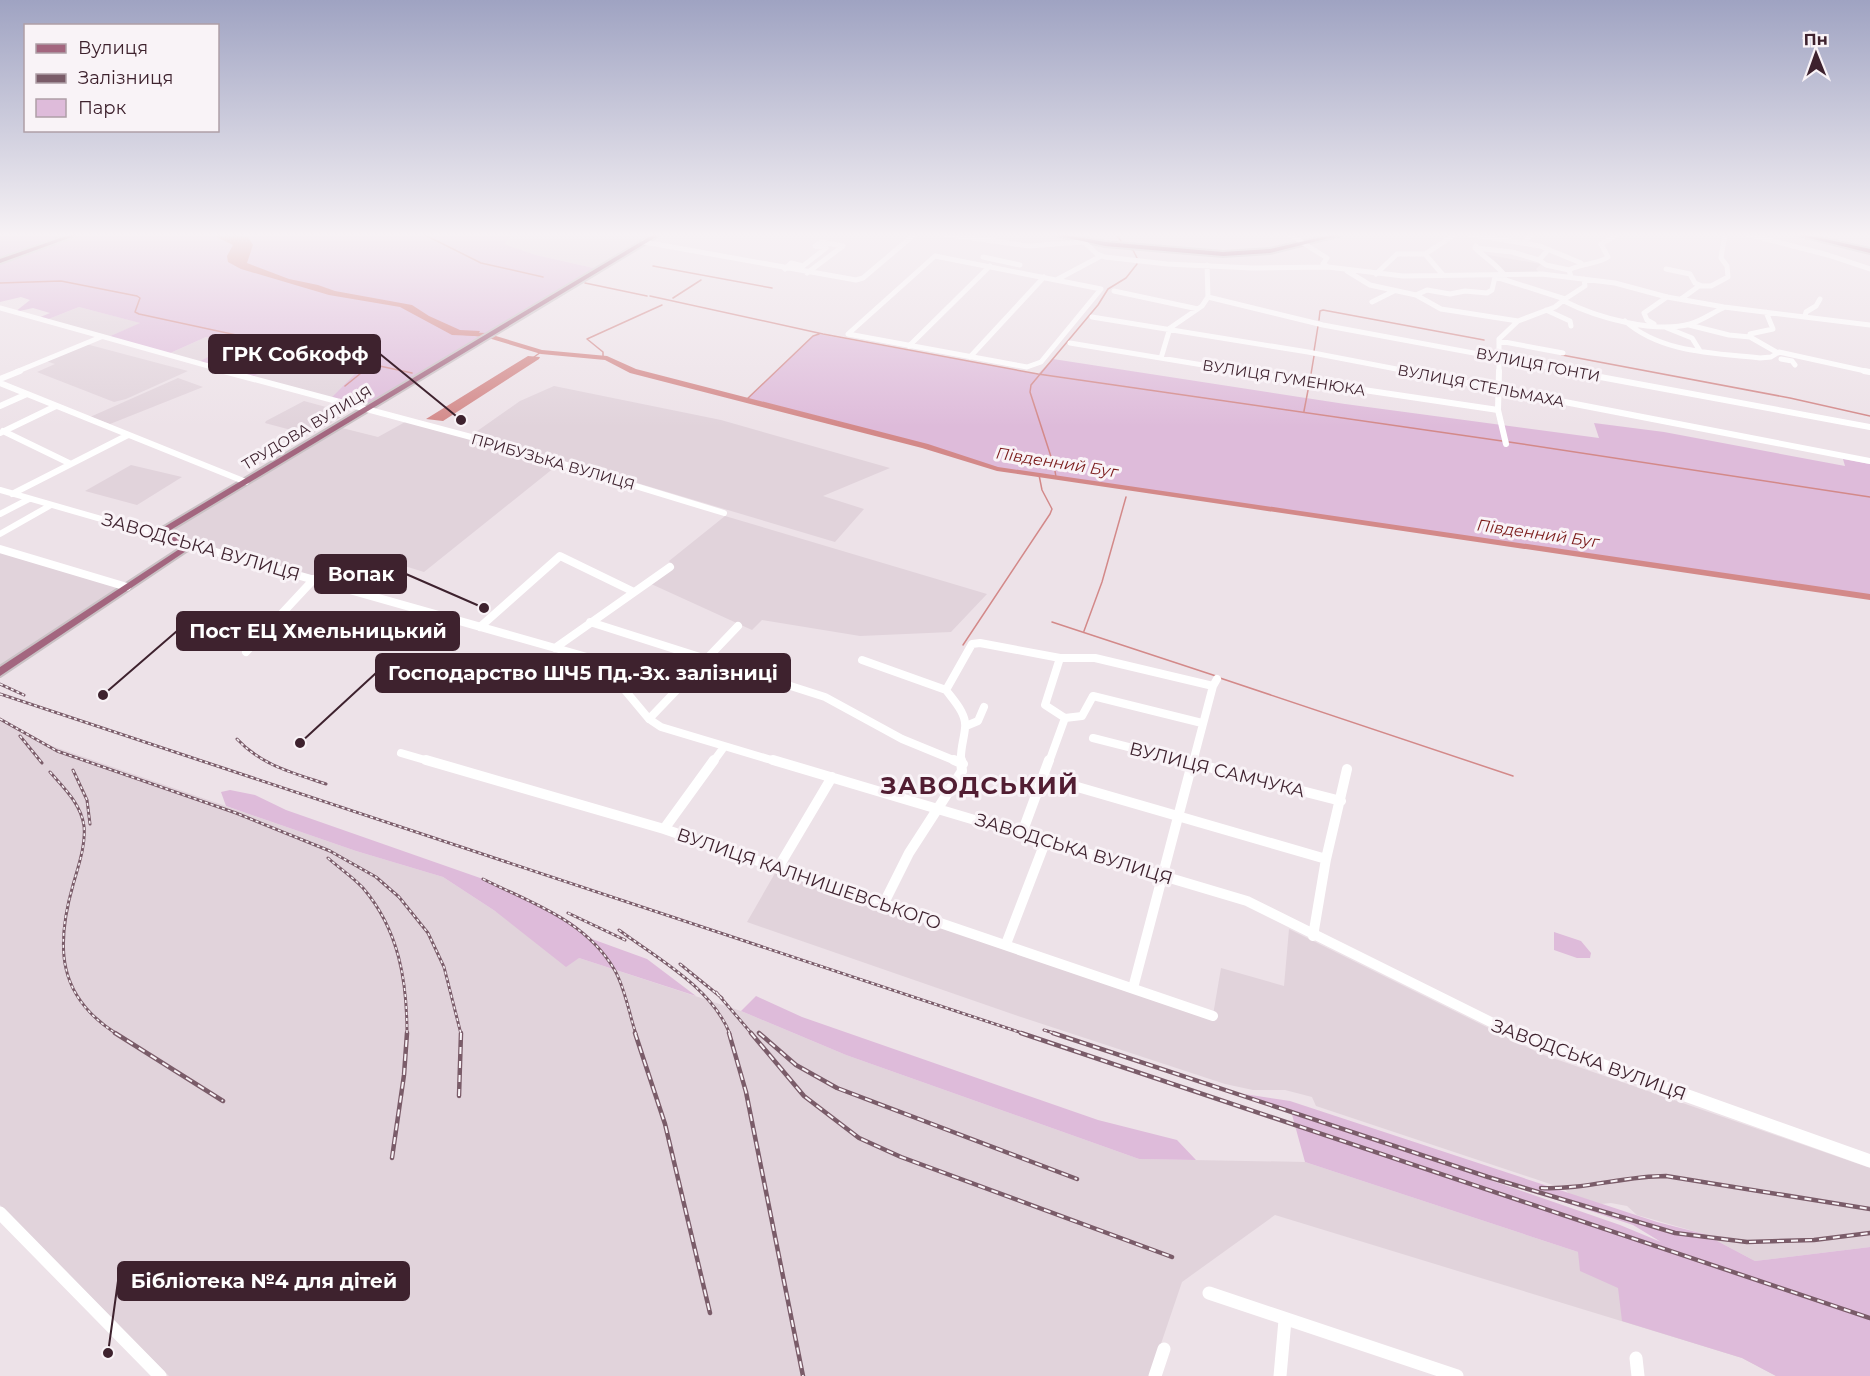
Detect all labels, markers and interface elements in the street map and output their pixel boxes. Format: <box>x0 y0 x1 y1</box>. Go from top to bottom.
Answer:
legend <box>24 24 219 132</box>
north arrow <box>1786 24 1846 84</box>
text: Пн <box>1804 30 1828 49</box>
text: Вулиця <box>78 37 148 59</box>
text: Залізниця <box>78 67 173 89</box>
text: Парк <box>78 97 127 119</box>
callout: ГРК Собкофф <box>209 335 380 373</box>
text: ГРК Собкофф <box>222 342 368 366</box>
street label: ВУЛИЦЯ ГОНТИ <box>1475 343 1602 386</box>
street label: ВУЛИЦЯ ГУМЕНЮКА <box>1201 355 1367 400</box>
street label: ВУЛИЦЯ СТЕЛЬМАХА <box>1396 360 1566 411</box>
street label: ТРУДОВА ВУЛИЦЯ <box>238 381 375 474</box>
street label: ПРИБУЗЬКА ВУЛИЦЯ <box>469 429 637 494</box>
water label: Південний Буг <box>995 443 1121 482</box>
street label: ЗАВОДСЬКА ВУЛИЦЯ <box>99 508 303 586</box>
water label: Південний Буг <box>1476 516 1602 552</box>
callout: Вопак <box>315 555 406 593</box>
text: Вопак <box>328 562 394 586</box>
callout: Пост ЕЦ Хмельницький <box>177 612 459 650</box>
text: Пост ЕЦ Хмельницький <box>189 619 447 643</box>
callout: Господарство ШЧ5 Пд.-Зх. залізниці <box>376 654 790 692</box>
text: Господарство ШЧ5 Пд.-Зх. залізниці <box>388 661 778 685</box>
street label: ВУЛИЦЯ САМЧУКА <box>1127 738 1308 803</box>
district label: ЗАВОДСЬКИЙ <box>880 771 1079 800</box>
street label: ЗАВОДСЬКА ВУЛИЦЯ <box>973 808 1175 890</box>
street label: ВУЛИЦЯ КАЛНИШЕВСЬКОГО <box>674 823 944 935</box>
street label: ЗАВОДСЬКА ВУЛИЦЯ <box>1489 1015 1689 1105</box>
callout: Бібліотека №4 для дітей <box>118 1262 409 1300</box>
text: Бібліотека №4 для дітей <box>131 1269 397 1293</box>

